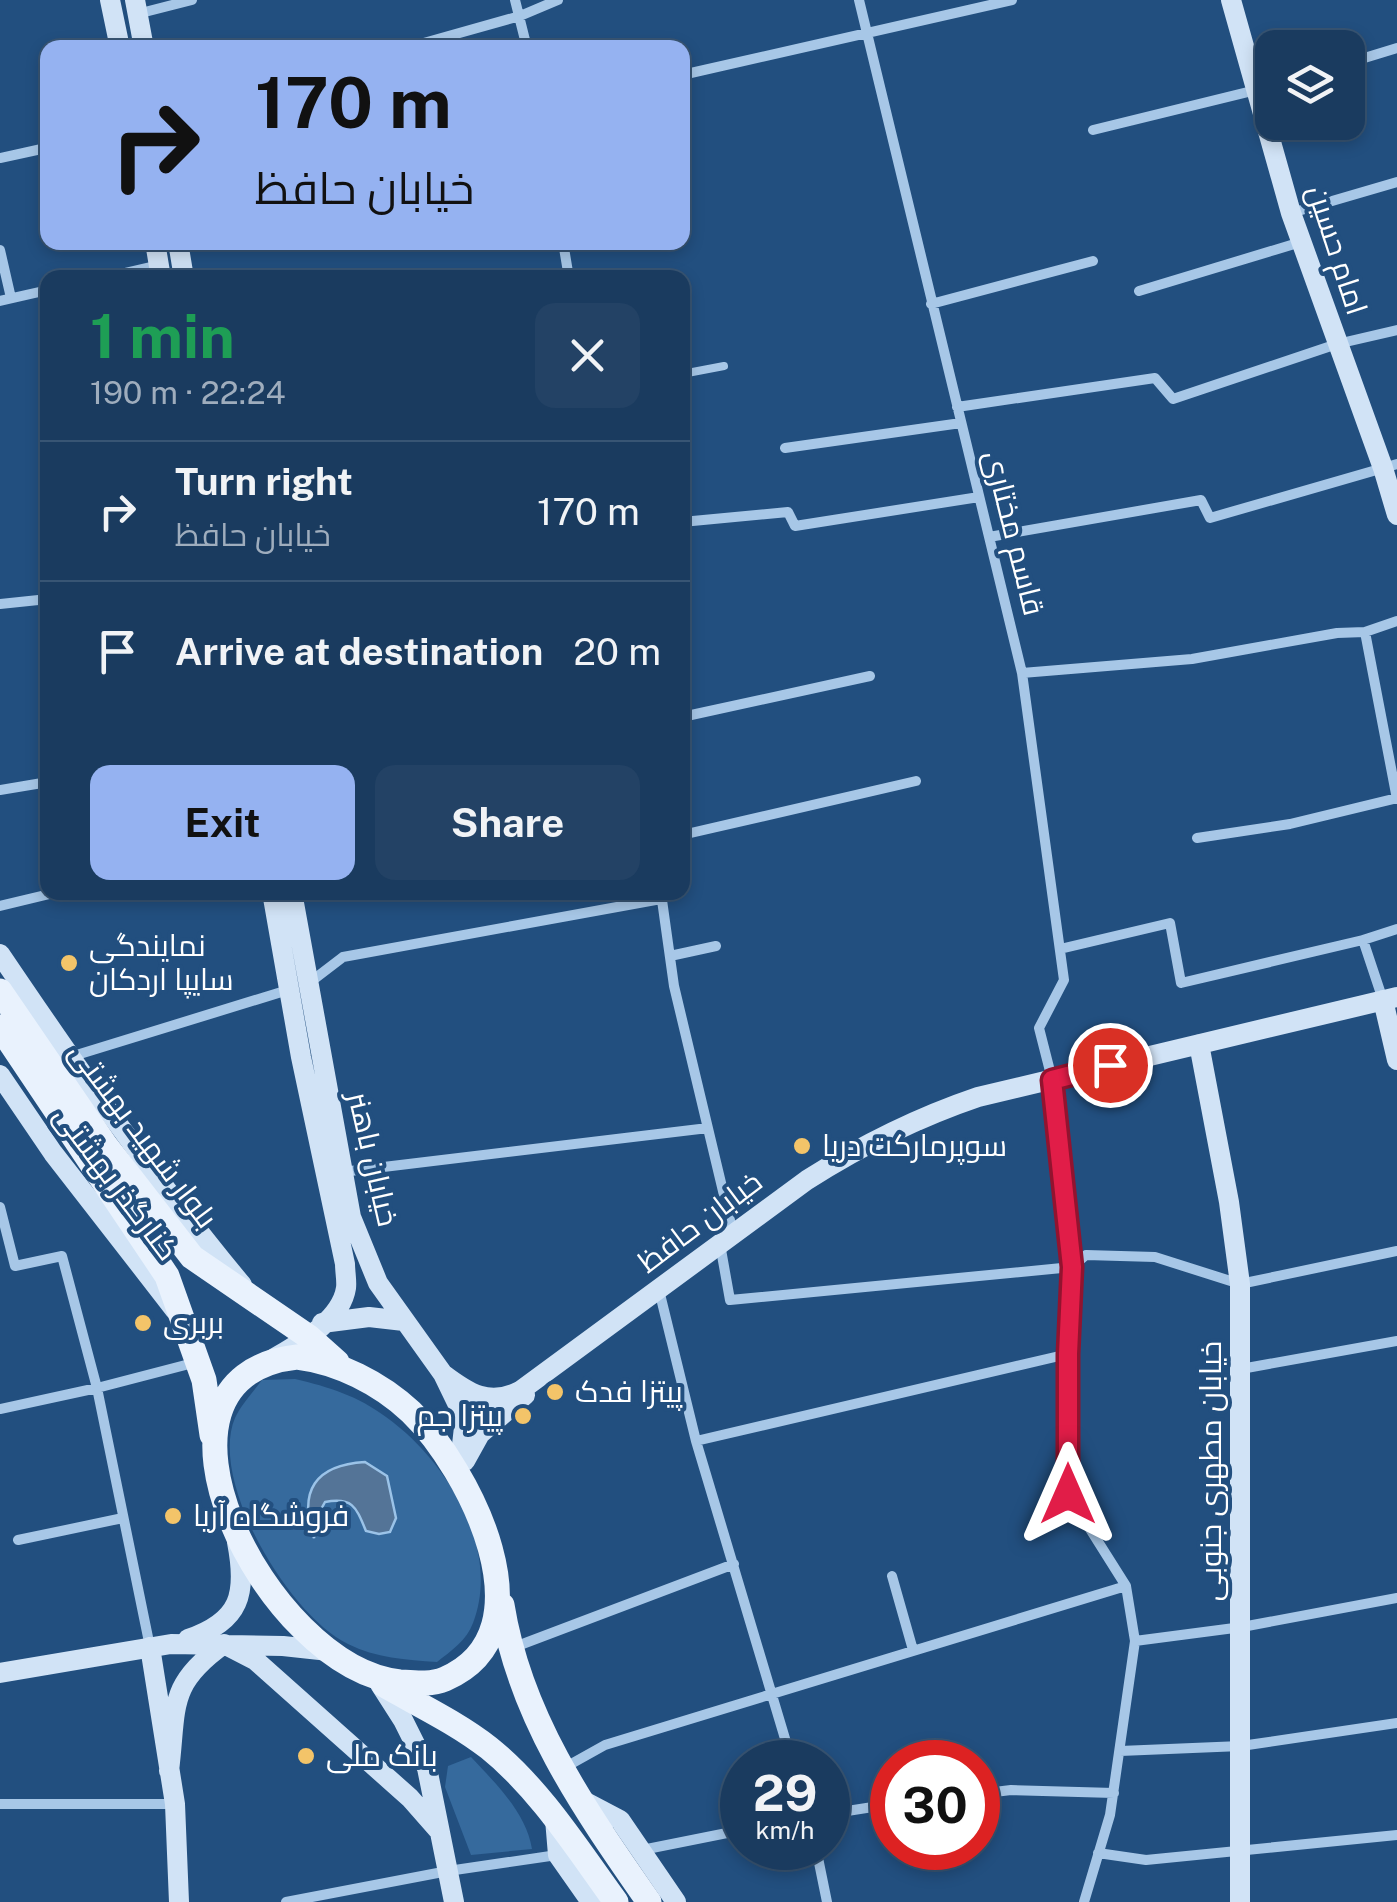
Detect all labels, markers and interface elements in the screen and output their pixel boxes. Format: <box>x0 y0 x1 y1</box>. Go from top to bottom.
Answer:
map controls <box>1255 30 1365 140</box>
button: layers <box>1255 30 1365 140</box>
text: 170 m <box>255 61 452 144</box>
icon: right <box>90 80 220 210</box>
text: خیابان حافظ <box>255 161 474 214</box>
street label: امام حسین <box>1297 180 1376 320</box>
text: 1 min <box>90 301 235 372</box>
button: close <box>535 303 640 408</box>
text: 190 m · 22:24 <box>90 374 286 411</box>
street label: قاسم مختاری <box>974 447 1053 620</box>
text: Turn right <box>175 459 353 504</box>
icon: right <box>90 484 145 539</box>
text: 170 m <box>537 489 640 534</box>
text: خیابان حافظ <box>175 516 331 553</box>
icon: arrive <box>90 624 145 679</box>
text: Arrive at destination <box>175 629 543 674</box>
text: 20 m <box>573 629 661 674</box>
button: Exit <box>90 765 355 880</box>
button: Share <box>375 765 640 880</box>
place label: نمایندگی سایپا اردکان <box>89 927 234 999</box>
marker: نمایندگی سایپا اردکان <box>58 952 80 974</box>
pin <box>1068 1023 1153 1108</box>
street label: بلوار شهید بهشتی <box>61 1034 225 1235</box>
icon: arrive <box>1083 1038 1138 1093</box>
street label: خیابان باهنر <box>341 1086 407 1230</box>
street label: کنارگذر بهشتی <box>46 1098 187 1268</box>
place label: سوپرمارکت دریا <box>822 1127 1007 1165</box>
marker: سوپرمارکت دریا <box>791 1135 813 1157</box>
street label: خیابان حافظ <box>630 1163 769 1280</box>
place label: بربری <box>163 1304 224 1340</box>
marker: بربری <box>132 1312 154 1334</box>
street label: خیابان مطهری جنوبی <box>1192 1341 1229 1601</box>
place label: پیتزا فدک <box>575 1373 683 1411</box>
marker: پیتزا فدک <box>544 1381 566 1403</box>
place label: پیتزا جم <box>417 1397 503 1436</box>
marker: پیتزا جم <box>512 1405 534 1427</box>
position arrow <box>1016 1442 1120 1546</box>
place label: فروشگاه آریا <box>193 1497 349 1533</box>
marker: فروشگاه آریا <box>162 1505 184 1527</box>
place label: بانک ملی <box>326 1737 438 1774</box>
speed limit sign: 30 <box>870 1740 1000 1870</box>
marker: بانک ملی <box>295 1745 317 1767</box>
text: 29 <box>753 1763 817 1822</box>
text: km/h <box>756 1815 814 1845</box>

